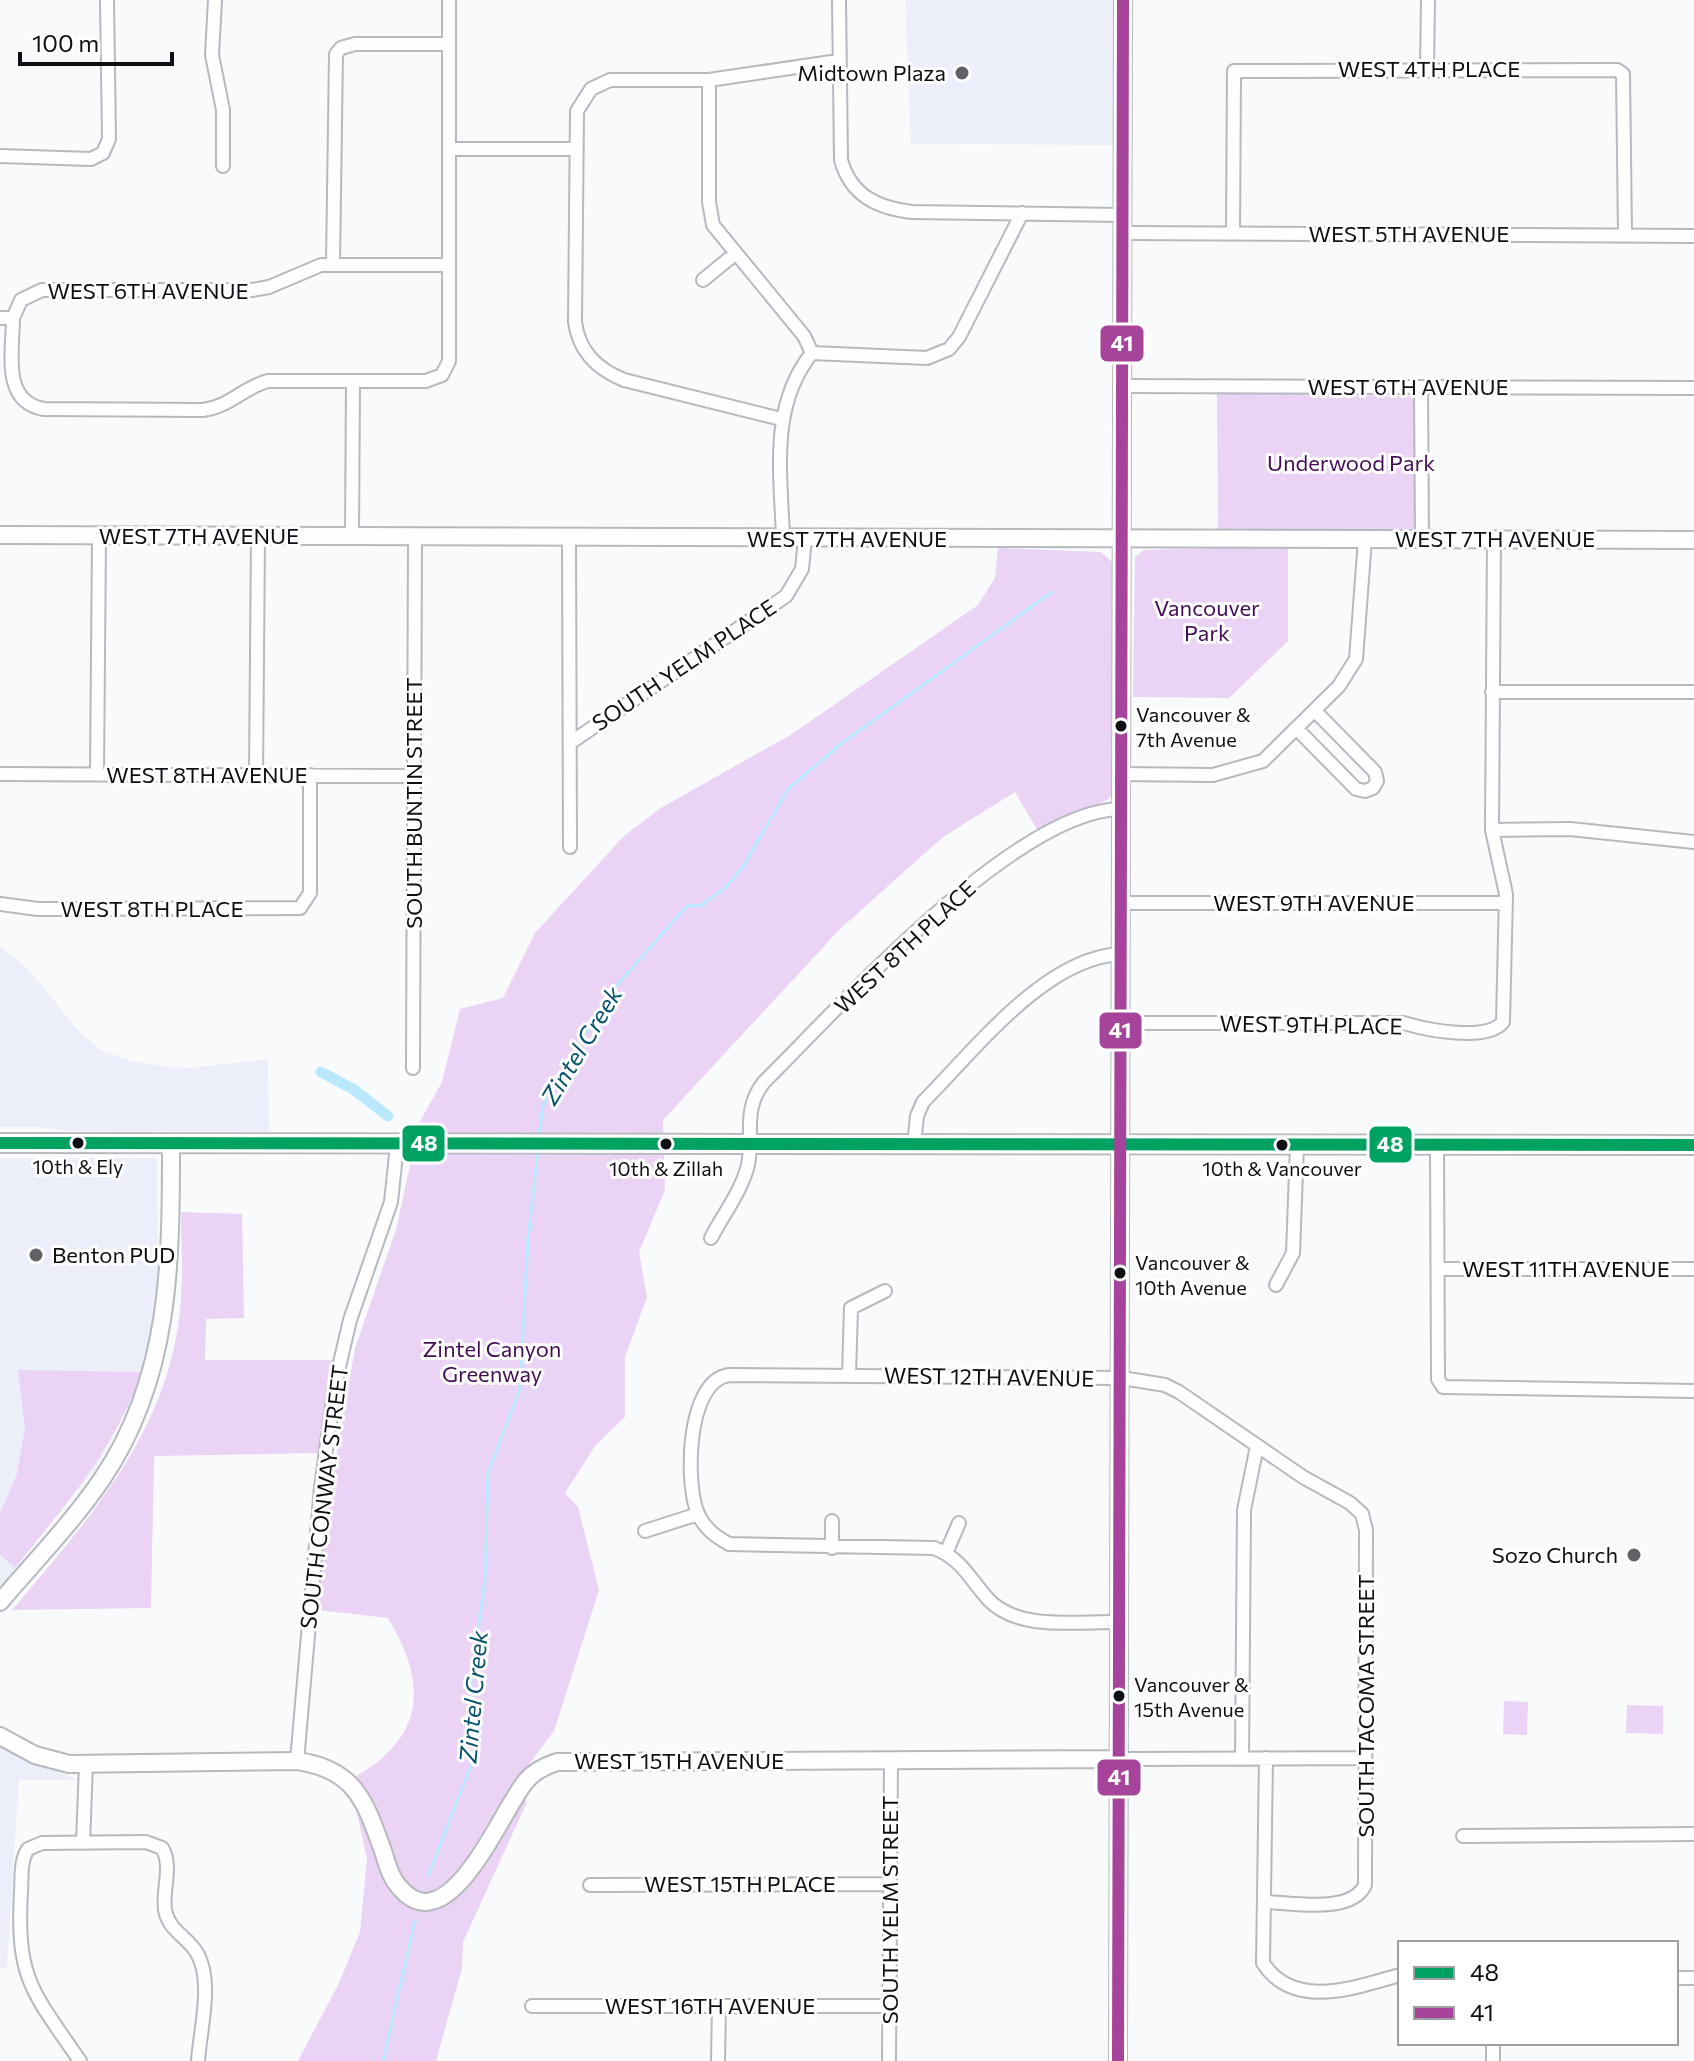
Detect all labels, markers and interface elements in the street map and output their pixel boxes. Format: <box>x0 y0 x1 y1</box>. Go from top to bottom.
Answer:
scale bar <box>20 16 172 66</box>
text: 100 m <box>32 28 99 57</box>
street label: WEST 4TH PLACE <box>1338 55 1520 82</box>
place label: Midtown Plaza <box>797 59 946 86</box>
marker: Midtown Plaza <box>953 64 971 82</box>
street label: WEST 5TH AVENUE <box>1309 220 1509 247</box>
street label: WEST 6TH AVENUE <box>47 277 249 304</box>
line badge: 41 <box>1099 324 1145 363</box>
text: 41 <box>1111 329 1133 356</box>
street label: WEST 6TH AVENUE <box>1307 373 1509 400</box>
park label: Underwood Park <box>1267 449 1435 476</box>
street label: WEST 7TH AVENUE <box>99 522 299 549</box>
street label: WEST 7TH AVENUE <box>747 525 947 552</box>
street label: WEST 7TH AVENUE <box>1395 525 1595 552</box>
street label: SOUTH YELM PLACE <box>587 593 781 736</box>
park label: Vancouver Park <box>1154 594 1260 646</box>
street label: SOUTH BUNTIN STREET <box>400 677 427 929</box>
place label: Vancouver & 7th Avenue <box>1136 702 1251 751</box>
marker: Vancouver & 7th Avenue <box>1113 718 1129 734</box>
street label: WEST 8TH AVENUE <box>106 761 308 788</box>
street label: WEST 8TH PLACE <box>829 874 981 1019</box>
street label: WEST 9TH AVENUE <box>1213 889 1415 916</box>
street label: WEST 8TH PLACE <box>61 895 243 922</box>
water label: Zintel Creek <box>534 980 628 1111</box>
street label: WEST 9TH PLACE <box>1219 1009 1403 1040</box>
line badge: 41 <box>1098 1011 1143 1050</box>
text: 41 <box>1109 1016 1131 1043</box>
line badge: 48 <box>401 1124 446 1163</box>
line badge: 48 <box>1368 1125 1413 1164</box>
text: 48 <box>410 1129 438 1156</box>
text: 48 <box>1376 1130 1404 1157</box>
marker: 10th & Ely <box>70 1135 86 1151</box>
marker: 10th & Zillah <box>658 1136 674 1152</box>
marker: 10th & Vancouver <box>1274 1137 1290 1153</box>
place label: 10th & Ely <box>33 1154 123 1178</box>
place label: 10th & Zillah <box>609 1156 723 1180</box>
place label: 10th & Vancouver <box>1202 1156 1362 1180</box>
place label: Benton PUD <box>52 1241 175 1268</box>
marker: Benton PUD <box>27 1246 45 1264</box>
place label: Vancouver & 10th Avenue <box>1135 1250 1250 1299</box>
street label: WEST 11TH AVENUE <box>1462 1255 1670 1282</box>
marker: Vancouver & 10th Avenue <box>1112 1265 1128 1281</box>
park label: Zintel Canyon Greenway <box>423 1335 561 1387</box>
street label: WEST 12TH AVENUE <box>884 1361 1094 1392</box>
street label: SOUTH CONWAY STREET <box>294 1363 353 1630</box>
place label: Sozo Church <box>1492 1541 1618 1568</box>
marker: Sozo Church <box>1625 1546 1643 1564</box>
street label: SOUTH TACOMA STREET <box>1352 1574 1379 1838</box>
water label: Zintel Creek <box>452 1628 493 1765</box>
place label: Vancouver & 15th Avenue <box>1134 1672 1249 1721</box>
marker: Vancouver & 15th Avenue <box>1111 1688 1127 1704</box>
street label: WEST 15TH AVENUE <box>574 1747 784 1774</box>
line badge: 41 <box>1096 1758 1142 1797</box>
text: 41 <box>1108 1763 1130 1790</box>
street label: SOUTH YELM STREET <box>876 1796 903 2024</box>
street label: WEST 15TH PLACE <box>644 1870 836 1897</box>
legend <box>1398 1941 1678 2045</box>
text: 48 <box>1470 1957 1499 1986</box>
street label: WEST 16TH AVENUE <box>605 1992 815 2019</box>
text: 41 <box>1470 1997 1494 2026</box>

